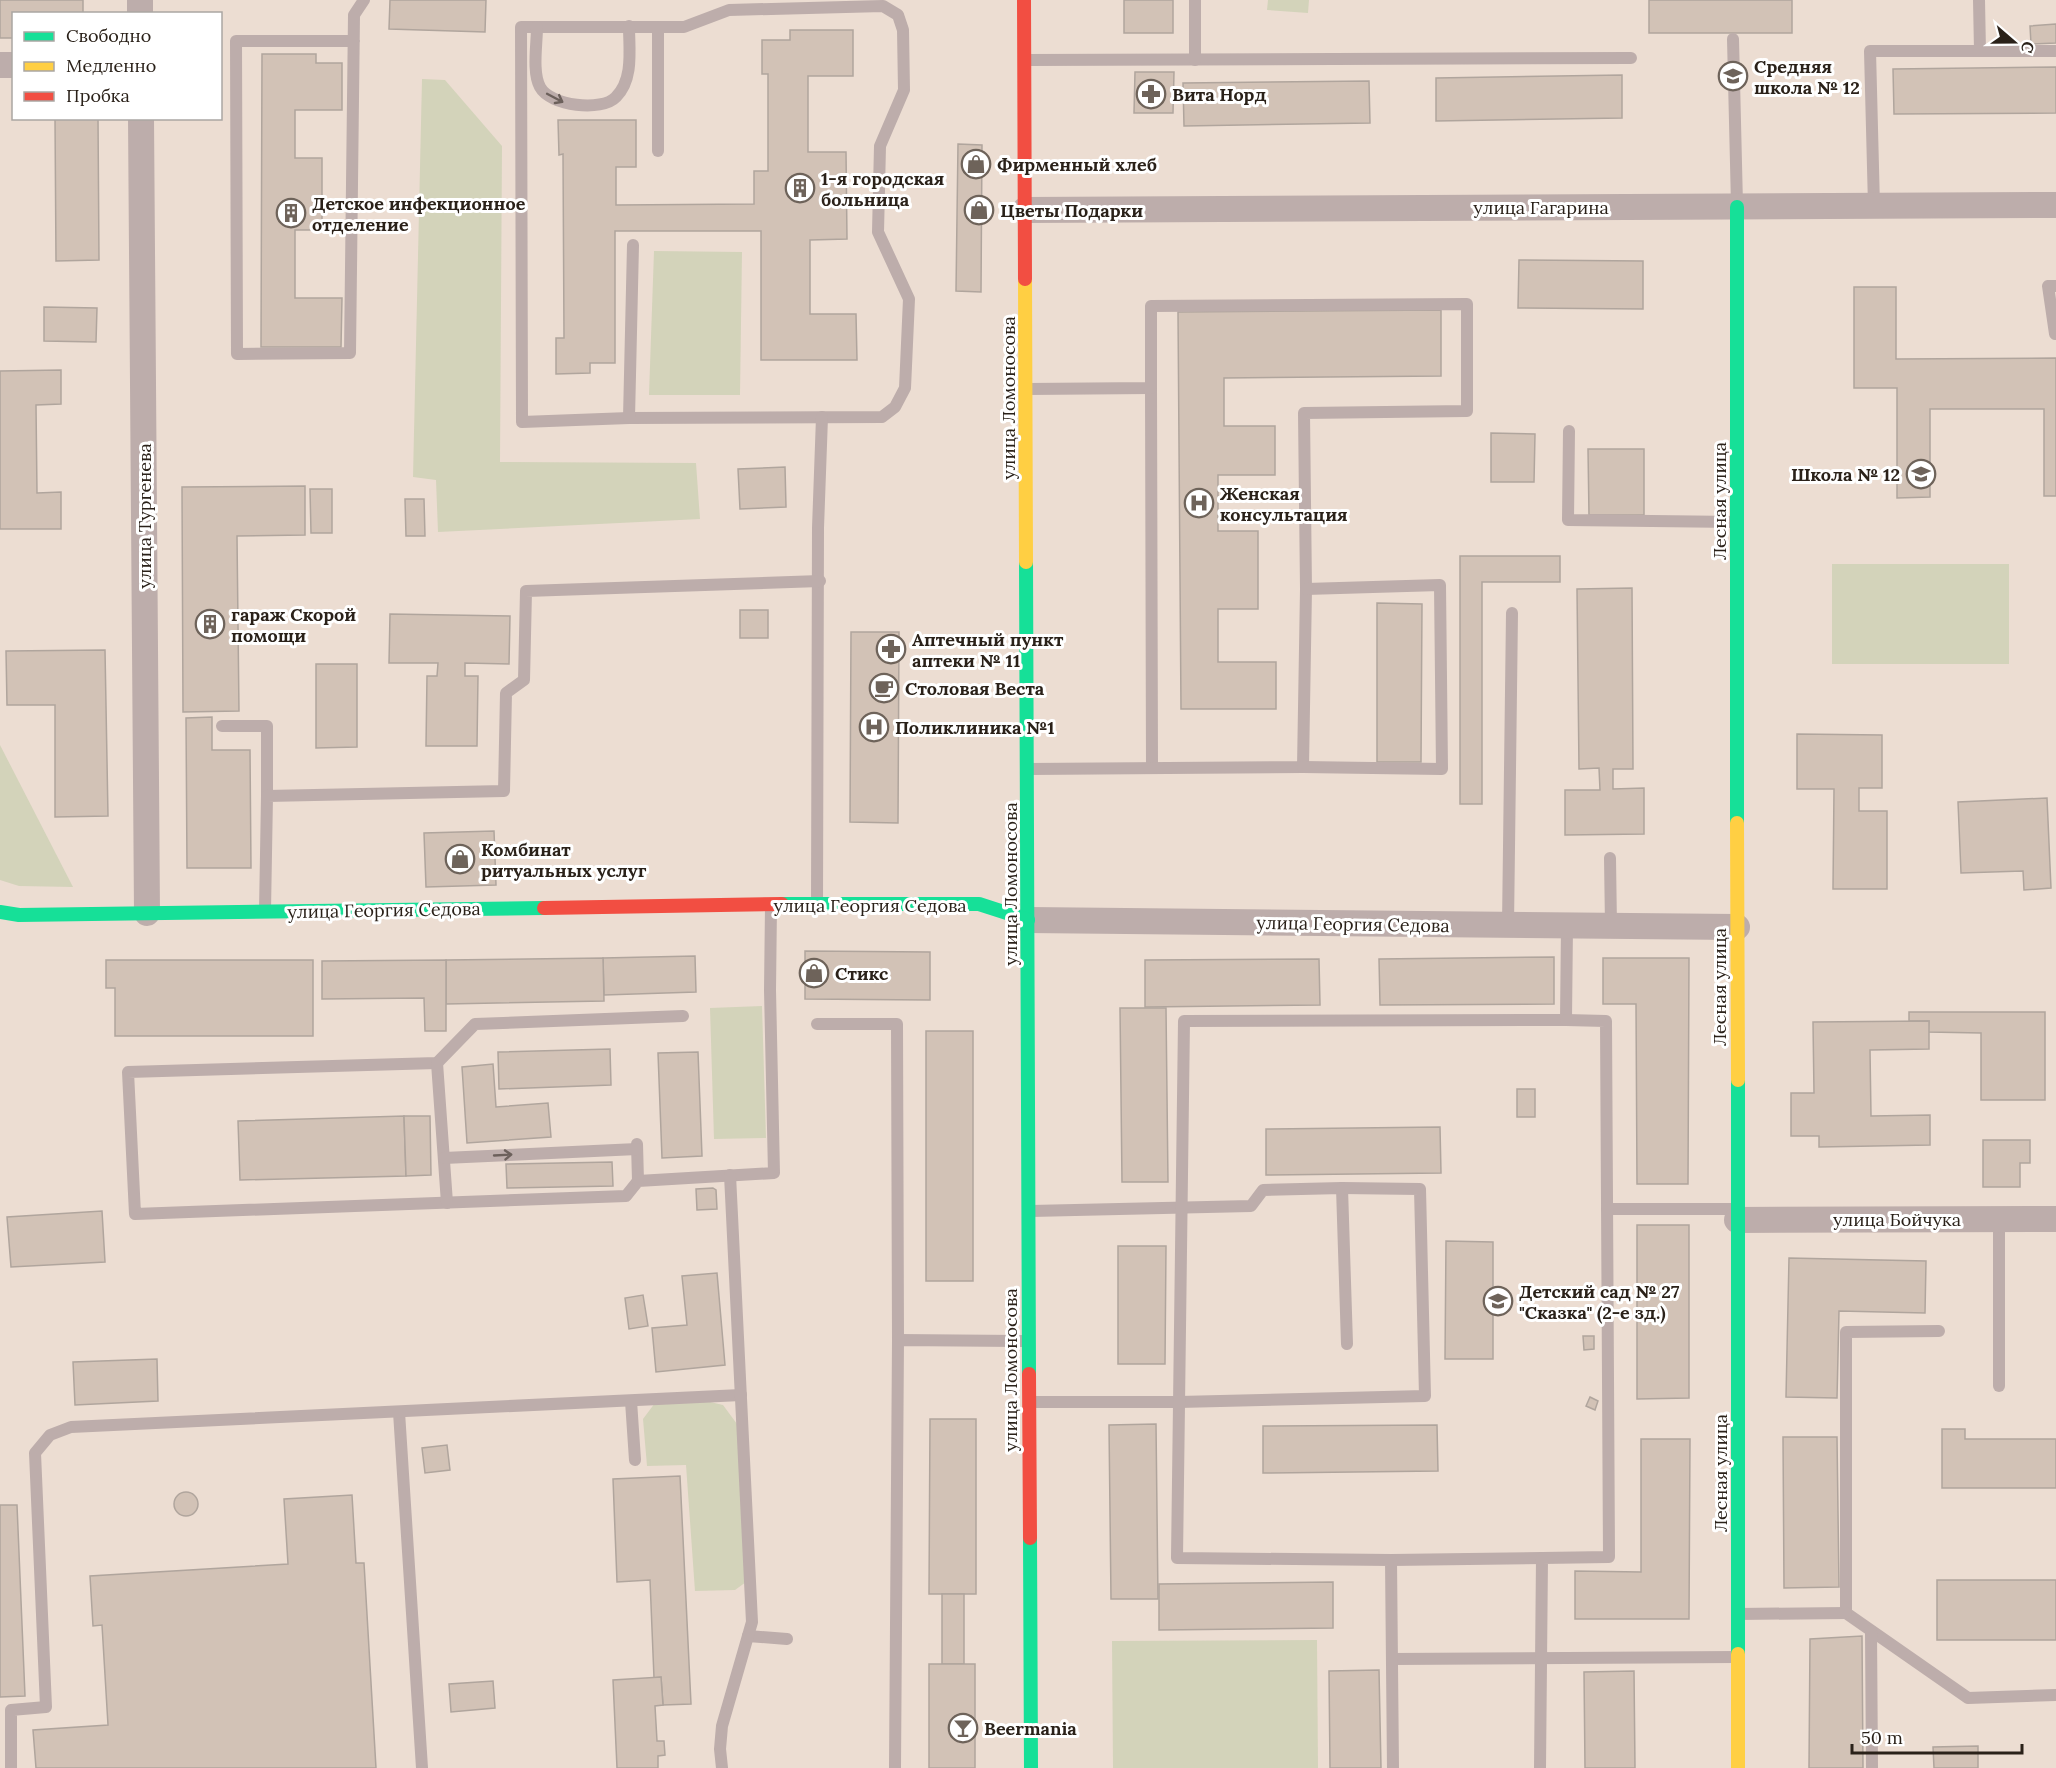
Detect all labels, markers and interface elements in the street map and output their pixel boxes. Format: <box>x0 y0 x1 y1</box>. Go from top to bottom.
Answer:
legend <box>12 12 222 120</box>
north arrow <box>1984 12 2044 72</box>
text: Свободно <box>66 24 151 47</box>
text: С <box>2017 39 2039 56</box>
text: Медленно <box>66 54 156 77</box>
place label: Средняя школа № 12 <box>1754 55 1860 99</box>
school or university icon: Средняя школа № 12 <box>1717 60 1749 92</box>
pharmacy icon: Вита Норд <box>1135 78 1167 110</box>
place label: Вита Норд <box>1172 83 1266 106</box>
text: Пробка <box>66 84 130 107</box>
one-way arrow <box>546 92 563 104</box>
shop icon: Фирменный хлеб <box>960 148 992 180</box>
place label: Фирменный хлеб <box>997 153 1157 176</box>
place label: 1-я городская больница <box>821 167 944 211</box>
building icon: 1-я городская больница <box>784 172 816 204</box>
place label: Детское инфекционное отделение <box>312 192 526 236</box>
shop icon: Цветы Подарки <box>963 194 995 226</box>
street label: улица Гагарина <box>1473 196 1609 219</box>
building icon: Детское инфекционное отделение <box>275 197 307 229</box>
place label: Цветы Подарки <box>1000 199 1143 222</box>
street label: улица Ломоносова <box>997 316 1020 480</box>
street label: Лесная улица <box>1708 442 1731 560</box>
street label: улица Тургенева <box>133 443 156 589</box>
school or university icon: Школа № 12 <box>1905 458 1937 490</box>
place label: Школа № 12 <box>1791 463 1900 486</box>
place label: Женская консультация <box>1220 482 1348 526</box>
hospital icon: Женская консультация <box>1183 487 1215 519</box>
place label: гараж Скорой помощи <box>231 603 356 647</box>
building icon: гараж Скорой помощи <box>194 608 226 640</box>
place label: Аптечный пункт аптеки № 11 <box>912 628 1064 672</box>
pharmacy icon: Аптечный пункт аптеки № 11 <box>875 633 907 665</box>
cafe icon: Столовая Веста <box>868 672 900 704</box>
place label: Столовая Веста <box>905 677 1045 700</box>
hospital icon: Поликлиника №1 <box>858 711 890 743</box>
place label: Поликлиника №1 <box>895 716 1055 739</box>
street label: улица Ломоносова <box>999 802 1022 966</box>
place label: Комбинат ритуальных услуг <box>481 838 647 882</box>
shop icon: Комбинат ритуальных услуг <box>444 843 476 875</box>
street label: улица Георгия Седова <box>773 894 967 917</box>
street label: улица Георгия Седова <box>287 897 481 923</box>
street label: улица Георгия Седова <box>1256 911 1450 937</box>
street label: Лесная улица <box>1708 928 1731 1046</box>
shop icon: Стикс <box>798 957 830 989</box>
place label: Стикс <box>835 962 889 985</box>
one-way arrow <box>492 1150 512 1161</box>
street label: улица Бойчука <box>1833 1208 1961 1231</box>
place label: Детский сад № 27 "Сказка" (2-е зд.) <box>1519 1280 1680 1324</box>
school or university icon: Детский сад № 27 "Сказка" (2-е зд.) <box>1482 1285 1514 1317</box>
street label: улица Ломоносова <box>999 1288 1022 1452</box>
street label: Лесная улица <box>1709 1414 1732 1532</box>
bar icon: Beermania <box>947 1712 979 1744</box>
place label: Beermania <box>984 1717 1077 1740</box>
scale bar <box>1852 1717 2022 1755</box>
text: 50 m <box>1861 1726 1903 1749</box>

